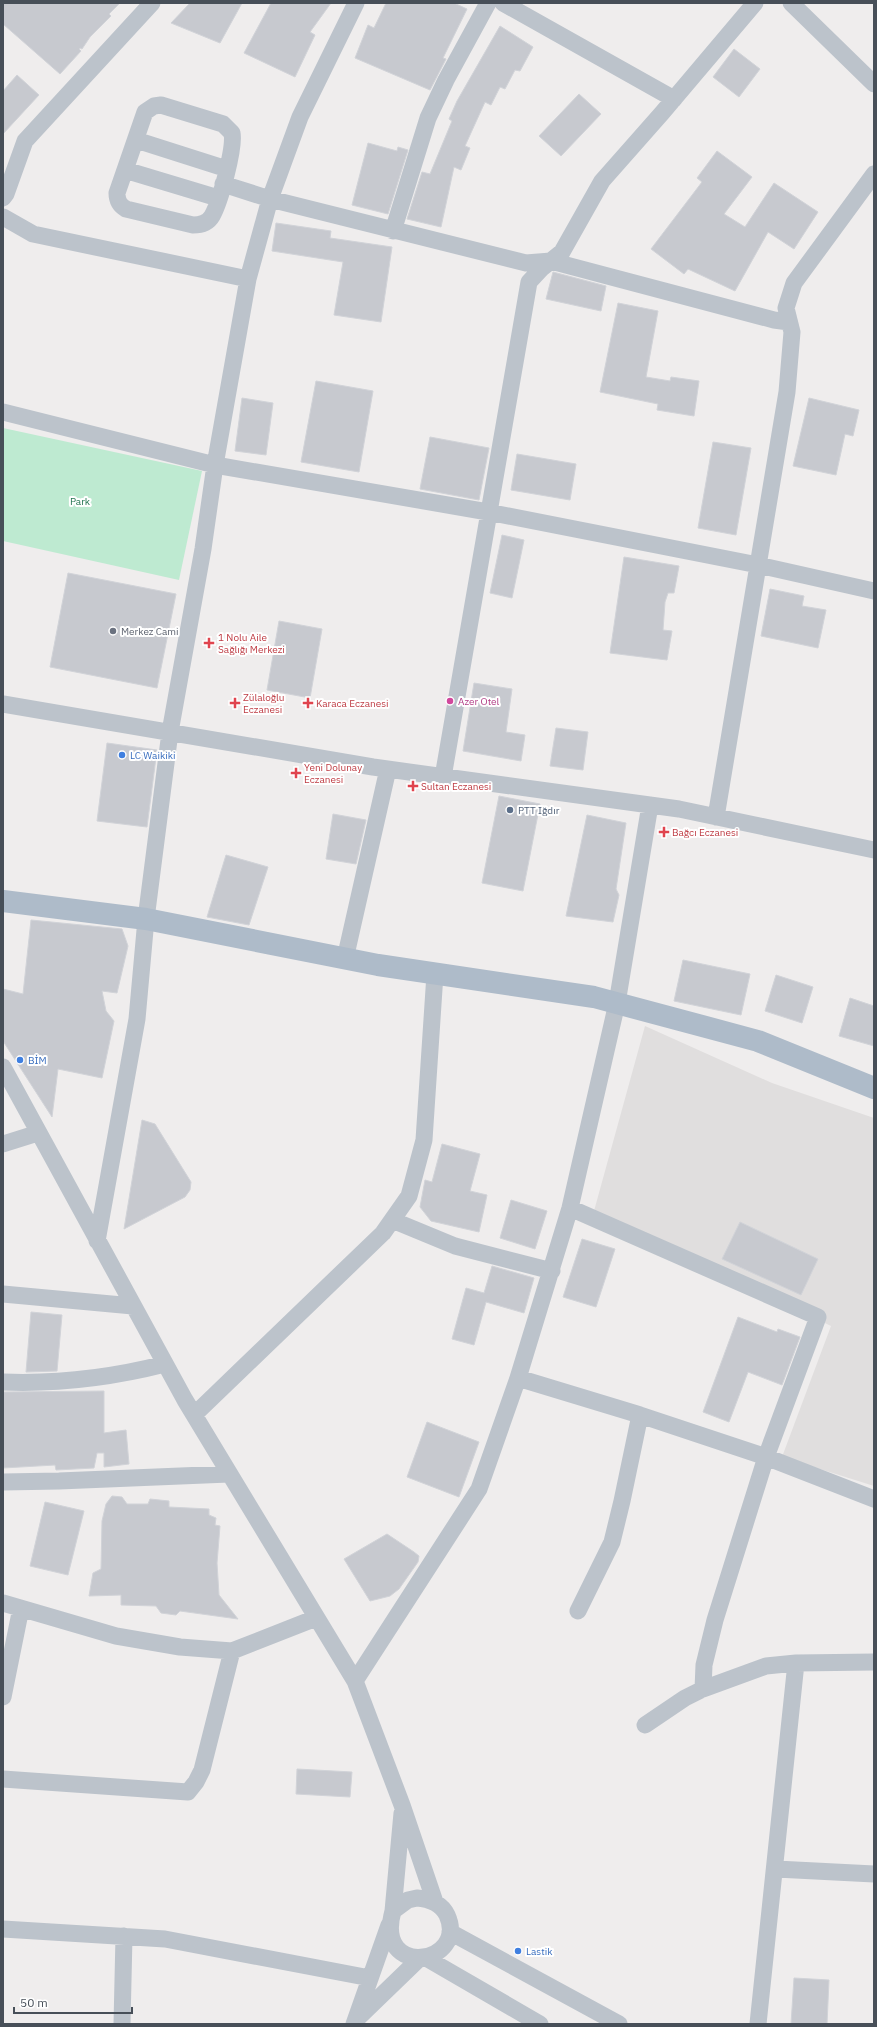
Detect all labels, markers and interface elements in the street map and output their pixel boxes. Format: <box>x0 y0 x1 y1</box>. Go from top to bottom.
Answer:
park label: Park <box>70 495 91 508</box>
place label: Merkez Cami <box>121 625 179 638</box>
marker: Merkez Cami <box>108 626 118 636</box>
place label: 1 Nolu Aile Sağlığı Merkezi <box>218 631 285 656</box>
marker: 1 Nolu Aile Sağlığı Merkezi <box>203 637 215 649</box>
place label: Zülaloğlu Eczanesi <box>243 691 285 716</box>
place label: Azer Otel <box>458 695 500 708</box>
marker: Azer Otel <box>445 696 455 706</box>
place label: Karaca Eczanesi <box>316 697 389 710</box>
marker: Zülaloğlu Eczanesi <box>230 698 240 708</box>
marker: Karaca Eczanesi <box>303 698 313 708</box>
place label: LC Waikiki <box>130 749 175 762</box>
marker: LC Waikiki <box>117 750 127 760</box>
place label: Yeni Dolunay Eczanesi <box>304 761 362 786</box>
marker: Yeni Dolunay Eczanesi <box>291 768 301 778</box>
place label: Sultan Eczanesi <box>421 780 491 793</box>
marker: Sultan Eczanesi <box>408 781 418 791</box>
place label: PTT Iğdır <box>518 804 560 817</box>
marker: PTT Iğdır <box>505 805 515 815</box>
place label: Bağcı Eczanesi <box>672 826 738 839</box>
marker: Bağcı Eczanesi <box>659 827 669 837</box>
place label: BİM <box>28 1054 47 1067</box>
marker: BİM <box>15 1055 25 1065</box>
place label: Lastik <box>526 1945 553 1958</box>
marker: Lastik <box>513 1946 523 1956</box>
scale bar <box>14 1989 132 2015</box>
text: 50 m <box>20 1995 48 2010</box>

